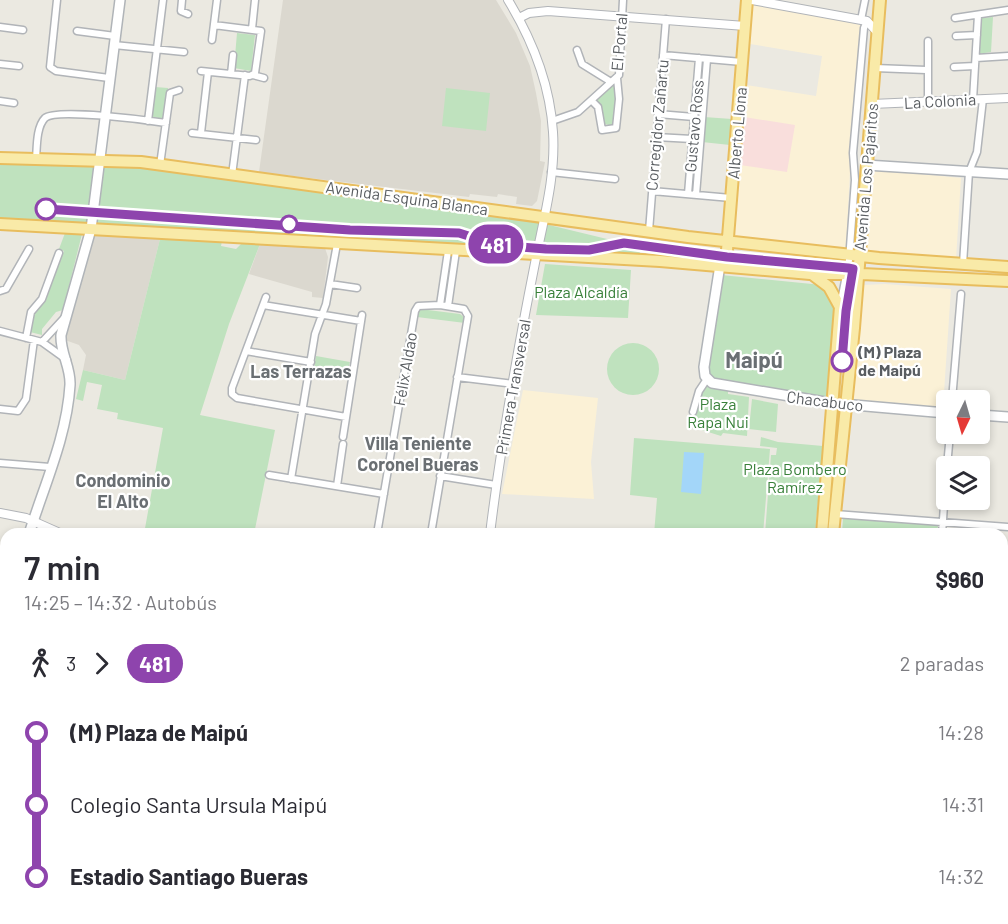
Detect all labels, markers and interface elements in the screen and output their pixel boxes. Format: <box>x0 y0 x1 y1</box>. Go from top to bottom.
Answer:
street label: El Portal <box>607 12 631 72</box>
street label: Corregidor Zañartu <box>641 58 672 191</box>
street label: Gustavo Ross <box>680 79 707 173</box>
street label: Alberto Llona <box>723 86 750 180</box>
street label: La Colonia <box>903 89 977 112</box>
street label: Avenida Los Pajaritos <box>850 102 881 252</box>
street label: Avenida Esquina Blanca <box>325 177 489 218</box>
unlabelled marker <box>35 198 57 220</box>
unlabelled marker <box>280 215 298 233</box>
line badge: 481 <box>462 224 530 264</box>
text: 481 <box>480 232 512 257</box>
park label: Plaza Alcaldía <box>534 282 628 301</box>
street label: Primera Transversal <box>491 318 534 456</box>
street label: Félix Aldao <box>389 331 420 407</box>
place label: (M) Plaza de Maipú <box>857 342 921 379</box>
district label: Maipú <box>725 346 783 372</box>
marker: (M) Plaza de Maipú <box>831 350 853 372</box>
district label: Las Terrazas <box>250 360 352 382</box>
street label: Chacabuco <box>786 386 865 415</box>
north arrow <box>936 390 990 444</box>
map controls <box>936 390 990 510</box>
park label: Plaza Rapa Nui <box>687 394 749 431</box>
district label: Villa Teniente Coronel Bueras <box>357 432 479 475</box>
button: layers <box>936 456 990 510</box>
park label: Plaza Bombero Ramírez <box>743 459 847 496</box>
district label: Condominio El Alto <box>75 469 171 512</box>
text: 7 min <box>24 547 100 587</box>
text: $960 <box>935 566 984 592</box>
text: 14:25 – 14:32 · Autobús <box>24 590 217 614</box>
icon: walk <box>24 647 57 680</box>
icon: forward <box>85 647 118 680</box>
text: 3 <box>66 651 76 675</box>
text: 481 <box>139 651 171 676</box>
text: 2 paradas <box>900 651 984 675</box>
text: (M) Plaza de Maipú <box>70 719 248 745</box>
text: 14:28 <box>938 720 984 744</box>
text: Colegio Santa Ursula Maipú <box>70 791 327 817</box>
text: 14:31 <box>942 792 984 816</box>
text: Estadio Santiago Bueras <box>70 863 308 889</box>
text: 14:32 <box>938 864 984 888</box>

